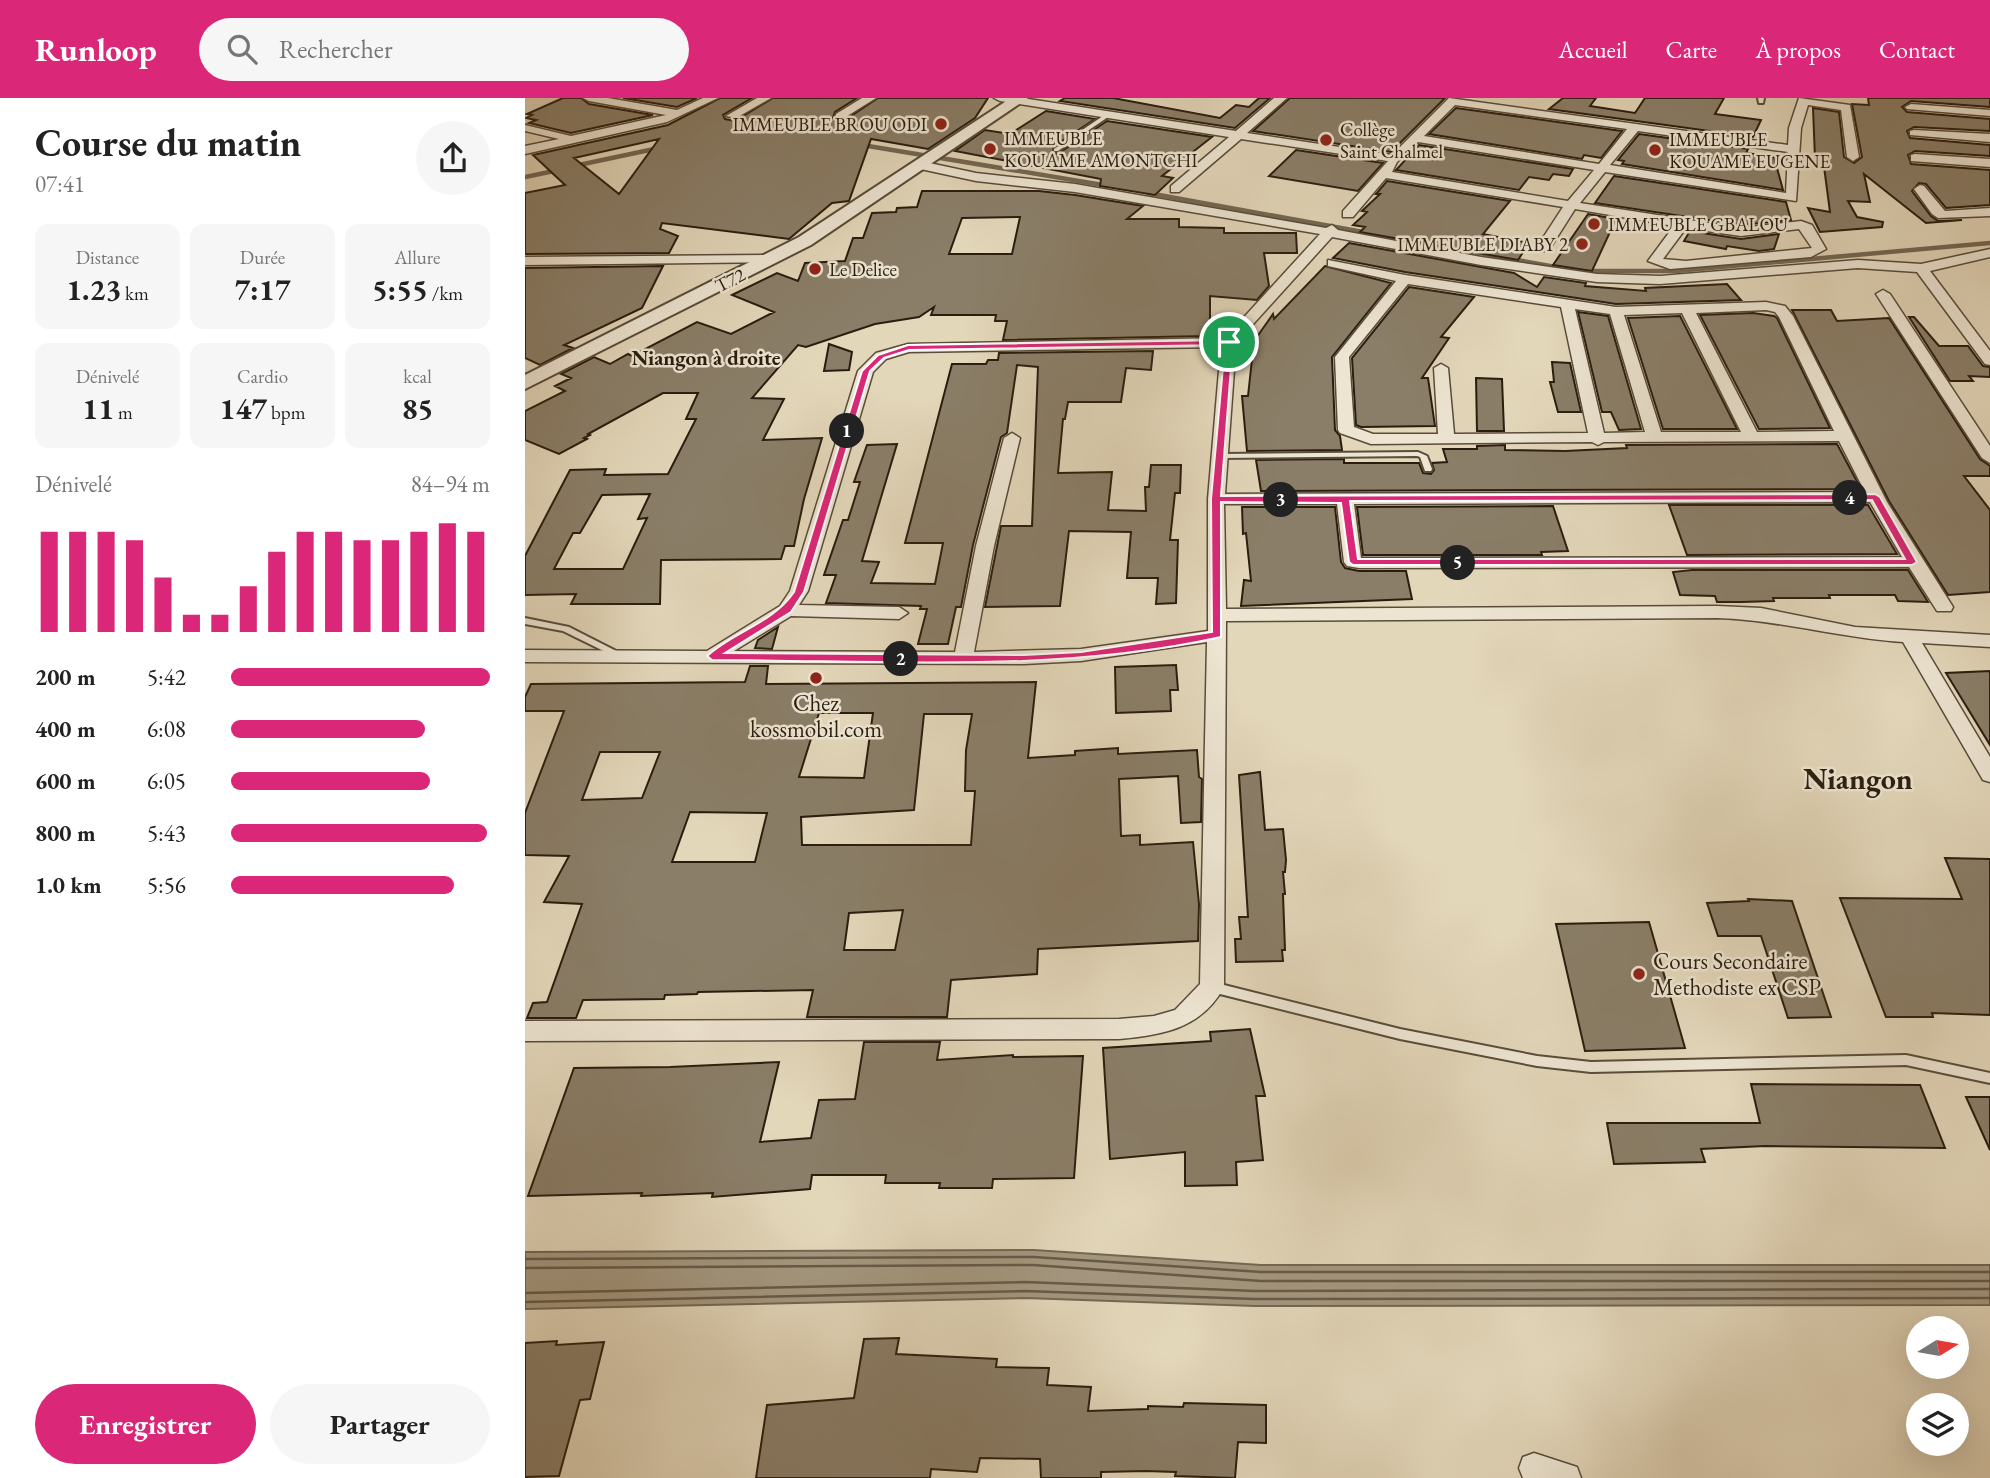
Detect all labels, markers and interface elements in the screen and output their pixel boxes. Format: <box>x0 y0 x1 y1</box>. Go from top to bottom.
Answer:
search box <box>199 18 689 81</box>
text: Runloop <box>35 28 157 71</box>
icon: search <box>223 30 261 68</box>
text: Rechercher <box>279 32 393 66</box>
text: Accueil <box>1558 34 1628 65</box>
text: Carte <box>1666 34 1717 65</box>
text: À propos <box>1755 34 1841 65</box>
text: Contact <box>1879 34 1955 65</box>
place label: IMMEUBLE BROU ODI <box>732 112 928 137</box>
marker: IMMEUBLE BROU ODI <box>933 116 949 132</box>
place label: Collège Saint Chalmel <box>1340 117 1443 164</box>
text: Course du matin <box>35 118 301 167</box>
button: share <box>416 121 490 195</box>
place label: IMMEUBLE KOUAME AMONTCHI <box>1004 126 1198 173</box>
place label: IMMEUBLE KOUAME EUGENE <box>1669 127 1831 174</box>
marker: Collège Saint Chalmel <box>1318 132 1334 148</box>
marker: IMMEUBLE KOUAME AMONTCHI <box>982 141 998 157</box>
marker: IMMEUBLE KOUAME EUGENE <box>1647 142 1663 158</box>
text: 07:41 <box>35 169 85 199</box>
place label: IMMEUBLE GBALOU <box>1608 212 1788 237</box>
marker: IMMEUBLE GBALOU <box>1586 216 1602 232</box>
place label: IMMEUBLE DIABY 2 <box>1397 232 1568 257</box>
marker: IMMEUBLE DIABY 2 <box>1574 236 1590 252</box>
text: Distance <box>76 245 139 270</box>
text: Durée <box>240 245 285 270</box>
text: Allure <box>394 245 441 270</box>
place label: Le Delice <box>829 257 897 282</box>
marker: Le Delice <box>807 261 823 277</box>
street label: T72 <box>711 262 749 298</box>
text: 1.23 <box>66 270 121 309</box>
text: 7:17 <box>234 270 291 309</box>
text: 5:55 <box>372 270 428 309</box>
text: km <box>121 281 149 306</box>
text: /km <box>428 281 463 306</box>
pin <box>1199 312 1259 372</box>
icon: arrive <box>1210 323 1248 361</box>
district label: Niangon à droite <box>631 344 781 371</box>
text: Dénivelé <box>76 364 139 389</box>
text: Cardio <box>237 364 288 389</box>
text: kcal <box>403 364 432 389</box>
text: 11 <box>82 389 114 428</box>
text: 147 <box>220 389 267 428</box>
text: 85 <box>402 389 433 428</box>
text: m <box>114 400 133 425</box>
text: bpm <box>267 400 305 425</box>
pin: 1 <box>829 414 865 448</box>
text: 1 <box>841 418 852 443</box>
text: Dénivelé <box>35 469 112 499</box>
text: 84–94 m <box>411 469 490 499</box>
pin: 4 <box>1833 480 1867 516</box>
pin: 3 <box>1263 482 1299 518</box>
text: 4 <box>1844 485 1855 510</box>
text: 3 <box>1275 487 1286 512</box>
pin: 5 <box>1441 546 1475 580</box>
text: 5 <box>1452 550 1463 575</box>
pin: 2 <box>883 642 919 676</box>
text: 2 <box>895 646 906 671</box>
text: 200 m <box>35 662 96 692</box>
text: 5:42 <box>147 662 186 692</box>
marker: Chez kossmobil.com <box>808 670 824 686</box>
place label: Chez kossmobil.com <box>750 688 882 744</box>
text: 400 m <box>35 714 96 744</box>
text: 6:08 <box>147 714 186 744</box>
district label: Niangon <box>1803 759 1913 798</box>
text: 600 m <box>35 766 96 796</box>
text: 6:05 <box>147 766 186 796</box>
text: 800 m <box>35 818 96 848</box>
text: 5:43 <box>147 818 186 848</box>
text: 1.0 km <box>35 870 102 900</box>
text: 5:56 <box>147 870 186 900</box>
place label: Cours Secondaire Methodiste ex CSP <box>1653 946 1821 1002</box>
marker: Cours Secondaire Methodiste ex CSP <box>1631 966 1647 982</box>
north arrow <box>1906 1316 1969 1379</box>
map controls <box>1906 1316 1969 1456</box>
button: Enregistrer <box>35 1384 256 1464</box>
button: Partager <box>270 1384 490 1464</box>
button: layers <box>1906 1393 1969 1456</box>

